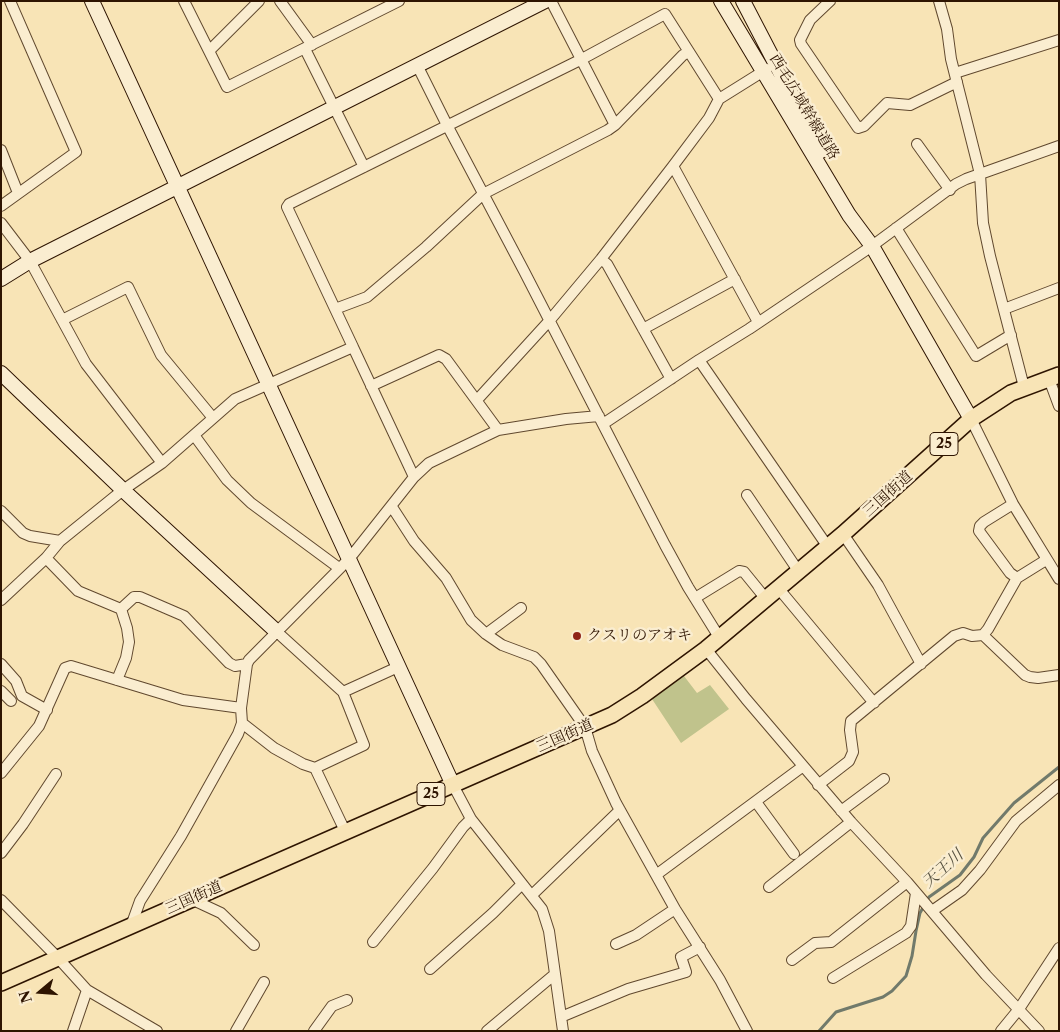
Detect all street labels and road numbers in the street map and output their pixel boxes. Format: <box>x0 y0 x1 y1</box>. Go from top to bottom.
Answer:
street label: 西毛広域幹線道路 <box>765 51 843 163</box>
road number: 25 <box>930 432 958 456</box>
street label: 三国街道 <box>860 467 916 521</box>
street label: 三国街道 <box>534 716 596 756</box>
road number: 25 <box>417 782 445 806</box>
street label: 三国街道 <box>163 878 225 918</box>

